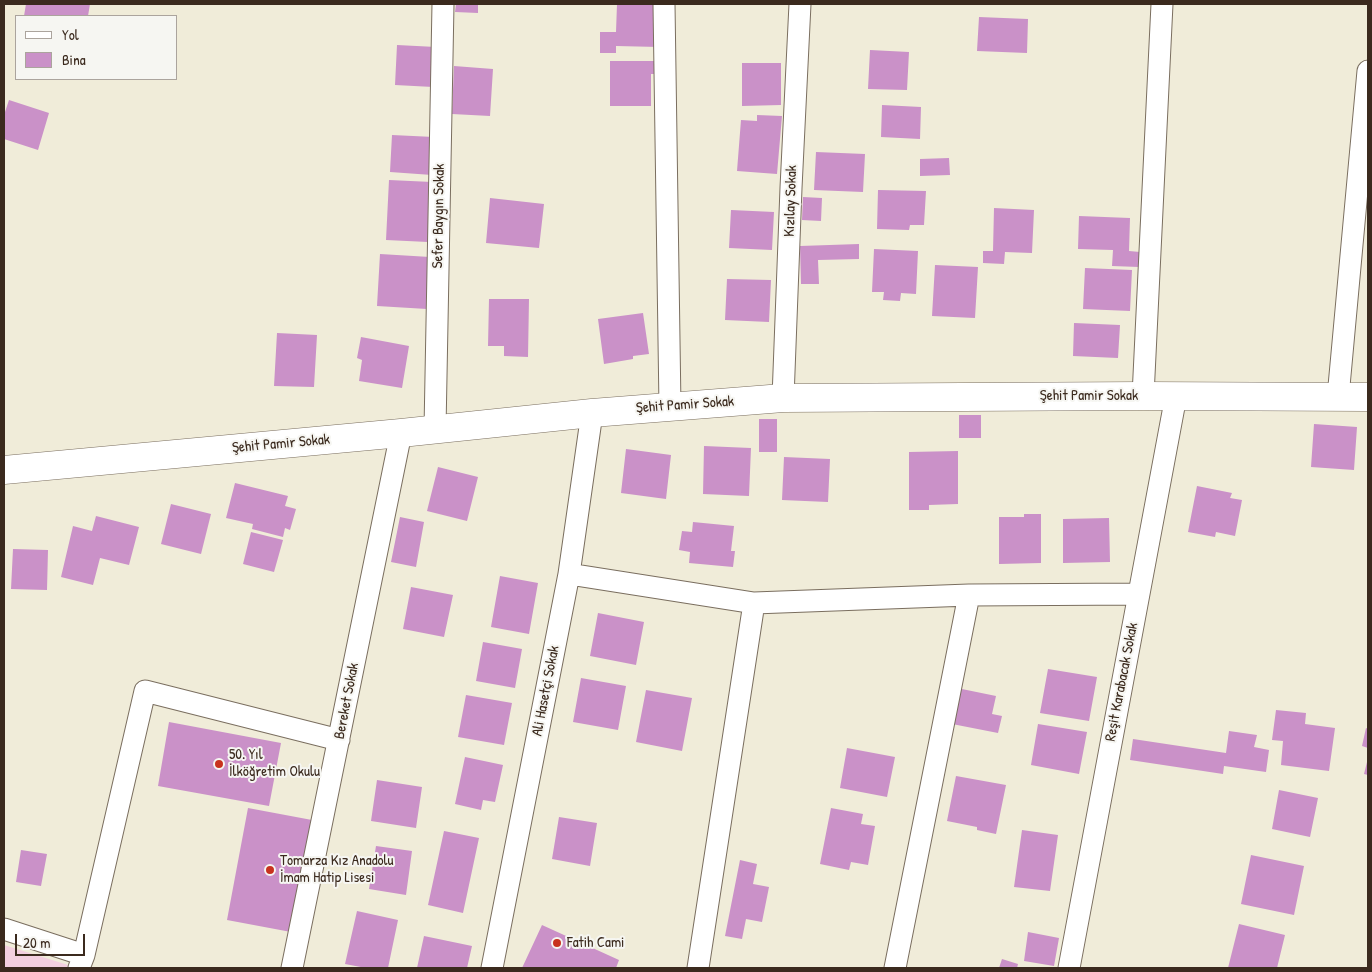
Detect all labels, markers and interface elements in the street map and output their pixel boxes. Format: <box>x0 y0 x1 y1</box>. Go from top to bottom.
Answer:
legend <box>15 15 178 80</box>
text: Yol <box>62 24 79 45</box>
text: Bina <box>62 49 86 70</box>
street label: Sefer Baygın Sokak <box>429 163 449 269</box>
street label: Kızılay Sokak <box>781 165 801 237</box>
street label: Şehit Pamir Sokak <box>1040 387 1138 405</box>
street label: Şehit Pamir Sokak <box>635 393 735 417</box>
street label: Şehit Pamir Sokak <box>231 431 331 457</box>
street label: Reşit Karabacak Sokak <box>1102 621 1142 743</box>
street label: Ali Hasetçi Sokak <box>528 644 564 738</box>
street label: Bereket Sokak <box>331 661 363 741</box>
place label: 50. Yıl İlköğretim Okulu <box>229 746 320 781</box>
marker: 50. Yıl İlköğretim Okulu <box>213 758 225 770</box>
place label: Tomarza Kız Anadolu İmam Hatip Lisesi <box>280 852 394 887</box>
marker: Tomarza Kız Anadolu İmam Hatip Lisesi <box>264 864 276 876</box>
scale bar <box>18 924 88 956</box>
text: 20 m <box>23 932 50 953</box>
place label: Fatih Cami <box>567 934 624 952</box>
marker: Fatih Cami <box>551 937 563 949</box>

